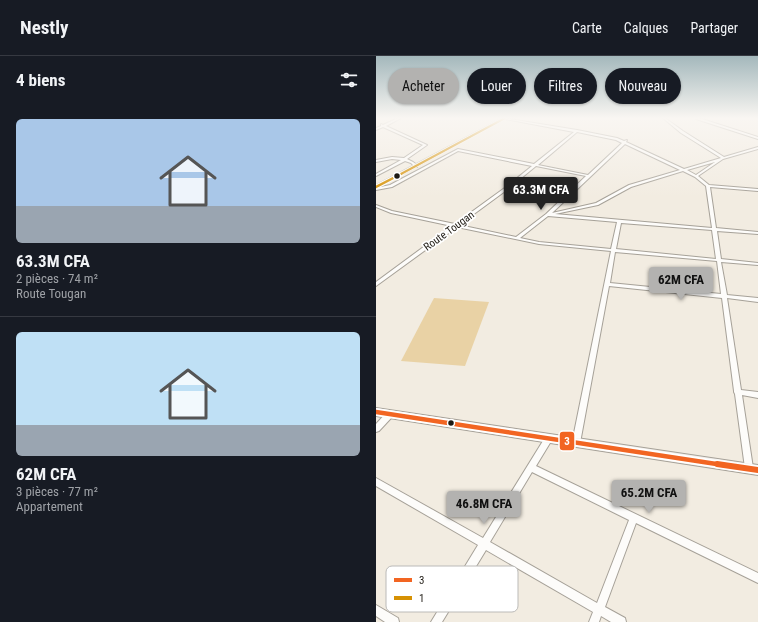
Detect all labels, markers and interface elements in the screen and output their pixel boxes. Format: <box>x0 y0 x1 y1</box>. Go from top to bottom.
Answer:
text: Nestly <box>20 16 68 39</box>
text: Carte <box>572 20 602 36</box>
text: Calques <box>624 20 668 36</box>
text: Partager <box>690 20 738 36</box>
chip: Acheter <box>388 68 459 104</box>
chip: Louer <box>467 68 526 104</box>
chip: Filtres <box>534 68 597 104</box>
chip: Nouveau <box>605 68 681 104</box>
icon: filters <box>338 69 360 91</box>
text: 4 biens <box>16 70 65 90</box>
icon: home <box>152 145 224 217</box>
unlabelled marker <box>392 171 402 181</box>
pin: 63.3M CFA <box>495 177 587 211</box>
text: 63.3M CFA <box>513 182 569 197</box>
street label: Route Tougan <box>421 208 477 254</box>
text: 63.3M CFA <box>16 251 90 271</box>
pin: 62M CFA <box>644 267 718 301</box>
text: 2 pièces · 74 m² <box>16 271 98 286</box>
text: 62M CFA <box>658 272 704 287</box>
text: Route Tougan <box>16 286 86 301</box>
icon: home <box>152 358 224 430</box>
unlabelled marker <box>446 418 456 428</box>
line badge: 3 <box>559 431 575 451</box>
text: 3 <box>564 435 570 448</box>
text: 62M CFA <box>16 464 76 484</box>
pin: 65.2M CFA <box>603 480 695 514</box>
text: 3 pièces · 77 m² <box>16 484 98 499</box>
text: 65.2M CFA <box>621 485 677 500</box>
pin: 46.8M CFA <box>438 491 530 525</box>
text: 46.8M CFA <box>456 496 512 511</box>
text: Appartement <box>16 499 83 514</box>
legend <box>386 566 518 612</box>
text: 3 <box>419 574 424 587</box>
text: 1 <box>419 592 424 605</box>

